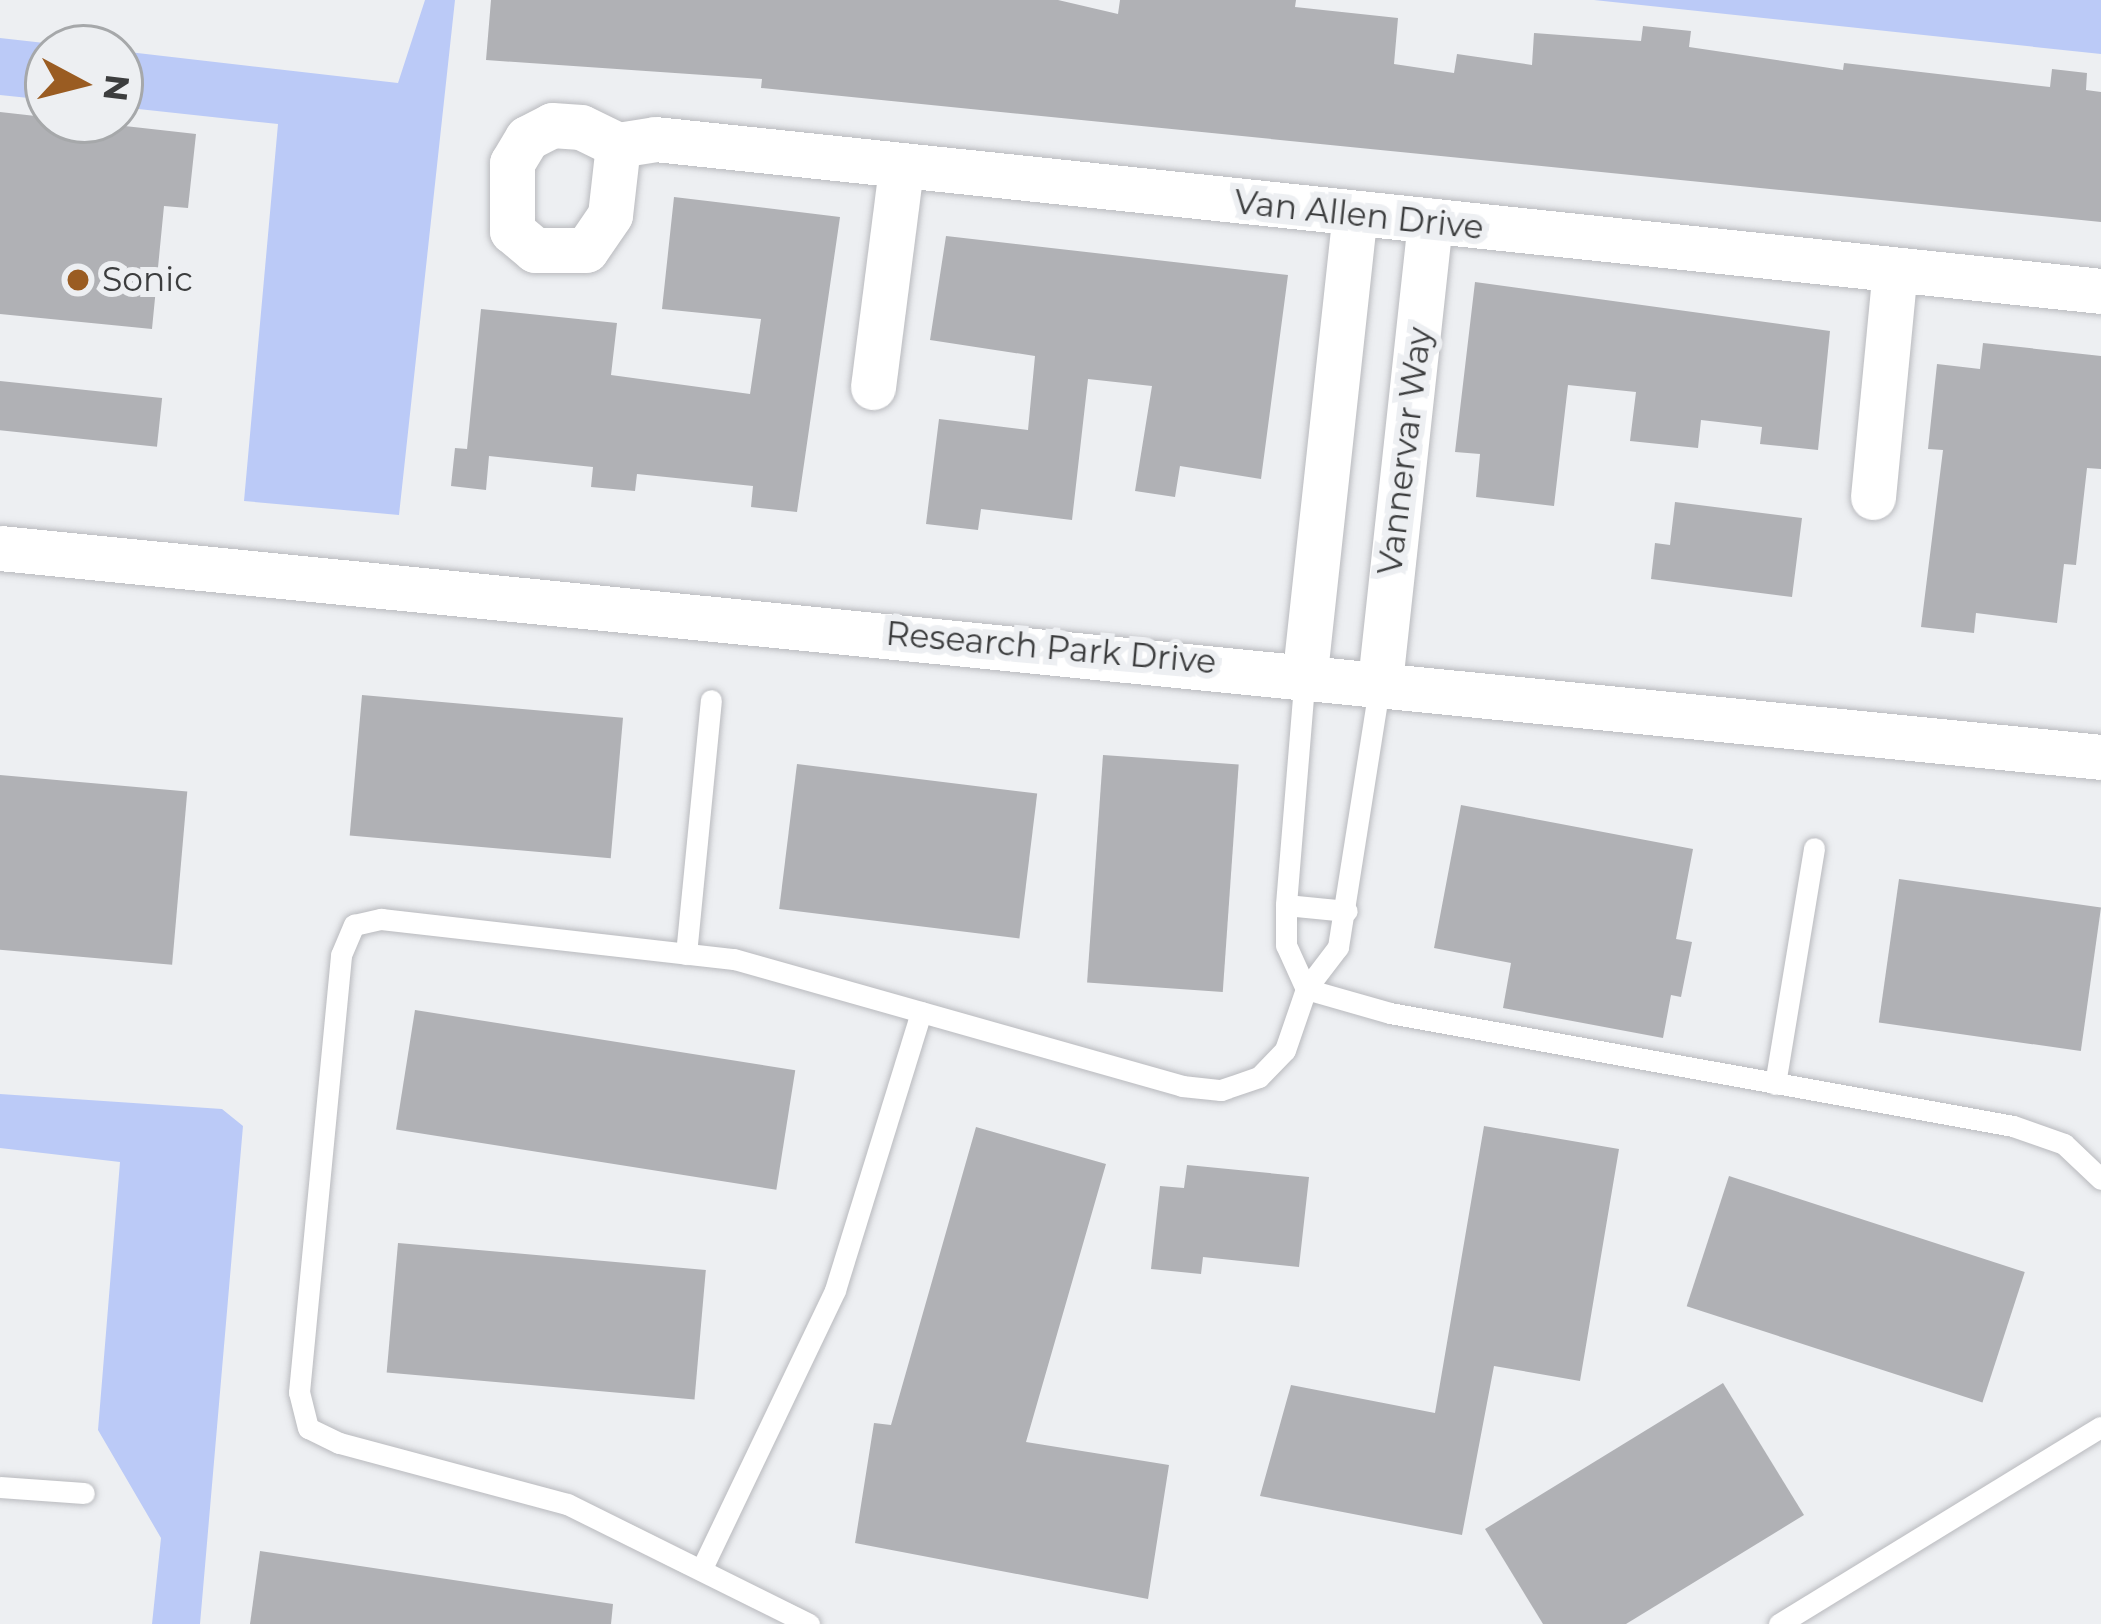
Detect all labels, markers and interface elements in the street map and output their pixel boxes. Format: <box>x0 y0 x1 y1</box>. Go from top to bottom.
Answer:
north arrow <box>24 24 144 144</box>
text: N <box>95 72 138 104</box>
street label: Van Allen Drive <box>1232 182 1486 248</box>
place label: Sonic <box>102 260 193 300</box>
marker: Sonic <box>65 267 91 293</box>
street label: Vannervar Way <box>1370 325 1440 577</box>
street label: Research Park Drive <box>884 614 1218 682</box>

